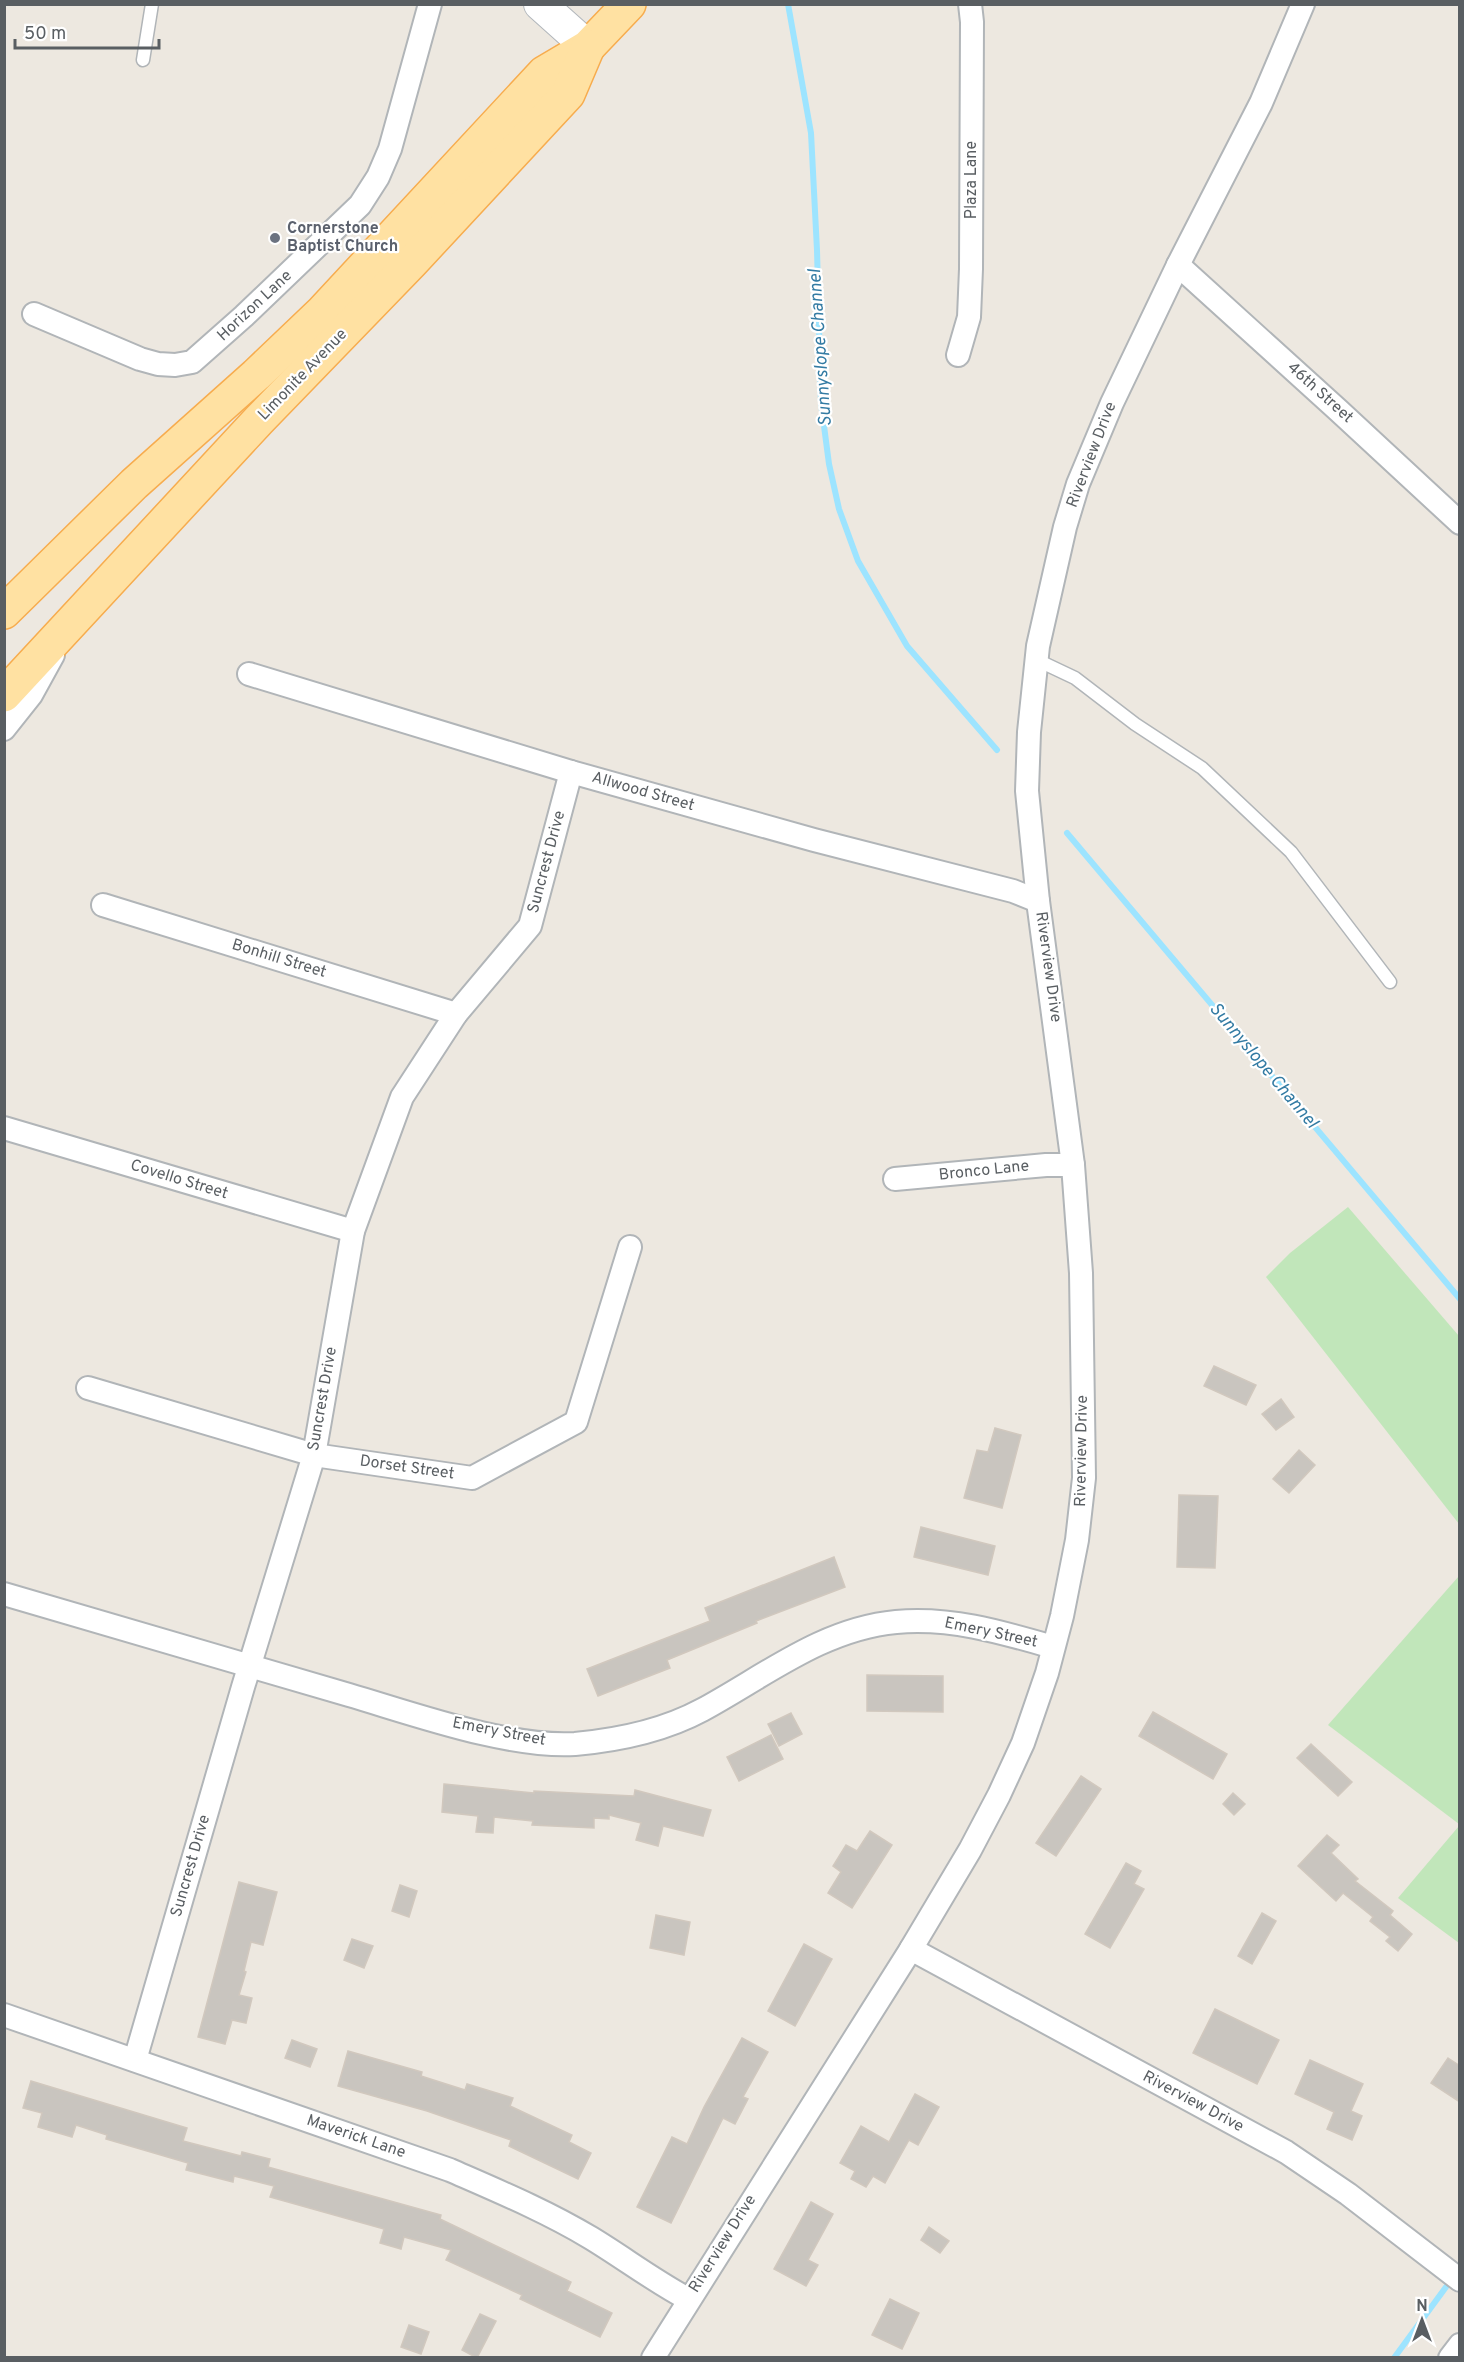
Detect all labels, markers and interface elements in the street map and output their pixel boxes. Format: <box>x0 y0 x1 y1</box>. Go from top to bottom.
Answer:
scale bar <box>15 12 159 50</box>
text: 50 m <box>24 23 66 46</box>
street label: Plaza Lane <box>962 141 982 219</box>
place label: Cornerstone Baptist Church <box>287 219 398 257</box>
marker: Cornerstone Baptist Church <box>268 231 282 245</box>
street label: Horizon Lane <box>213 266 297 346</box>
water label: Sunnyslope Channel <box>804 267 838 427</box>
street label: Limonite Avenue <box>254 325 352 425</box>
street label: 46th Street <box>1283 358 1357 428</box>
street label: Riverview Drive <box>1063 399 1121 511</box>
street label: Allwood Street <box>589 768 697 816</box>
street label: Suncrest Drive <box>524 809 570 915</box>
street label: Riverview Drive <box>1030 910 1066 1024</box>
street label: Bonhill Street <box>229 935 329 983</box>
water label: Sunnyslope Channel <box>1204 998 1323 1135</box>
street label: Covello Street <box>128 1156 230 1204</box>
street label: Bronco Lane <box>938 1156 1030 1186</box>
street label: Suncrest Drive <box>304 1345 342 1453</box>
street label: Riverview Drive <box>1071 1395 1093 1507</box>
street label: Dorset Street <box>358 1451 456 1485</box>
street label: Emery Street <box>943 1613 1039 1653</box>
street label: Emery Street <box>451 1713 547 1751</box>
street label: Suncrest Drive <box>167 1813 215 1919</box>
street label: Riverview Drive <box>1139 2067 1247 2137</box>
street label: Maverick Lane <box>304 2111 408 2163</box>
street label: Riverview Drive <box>685 2191 761 2297</box>
north arrow <box>1392 2290 1452 2350</box>
text: N <box>1416 2297 1428 2317</box>

